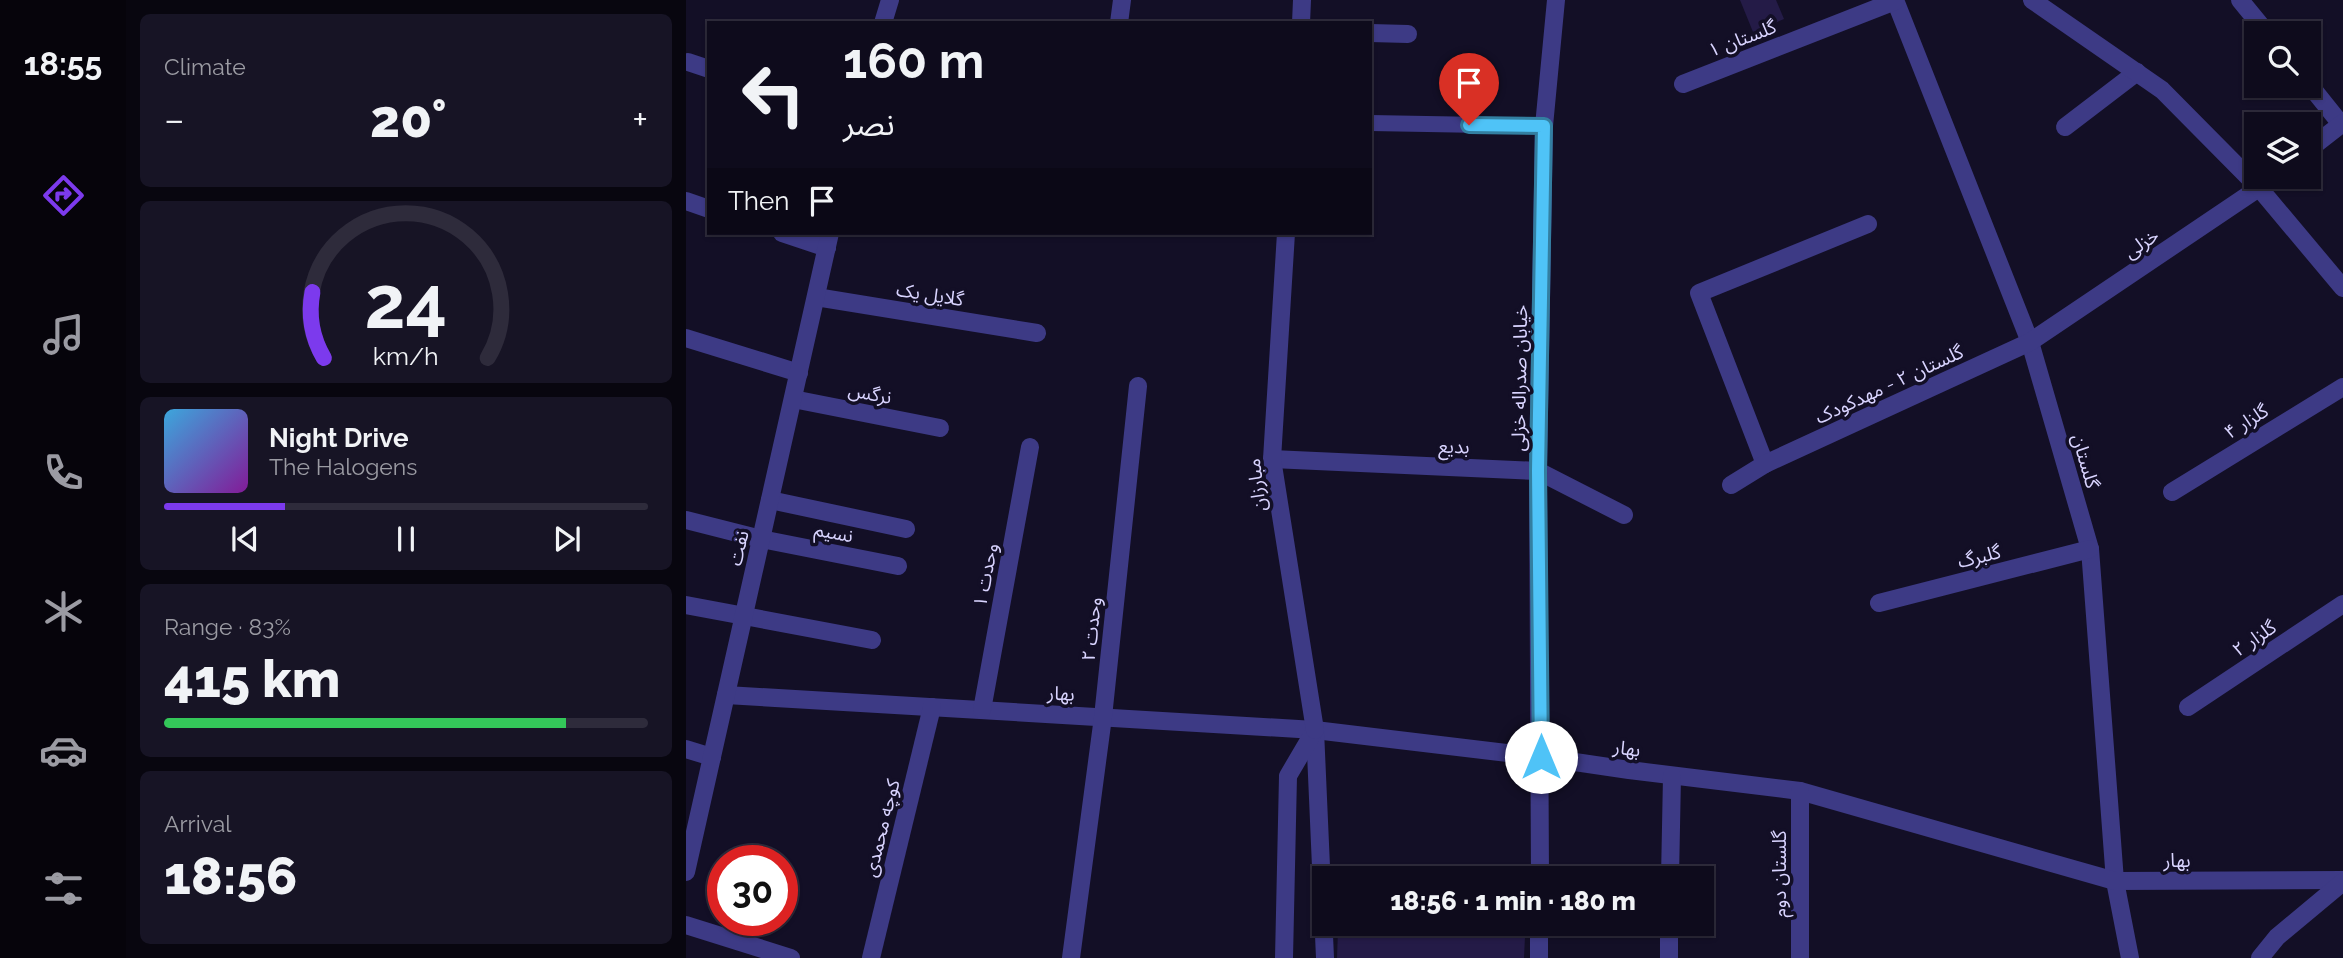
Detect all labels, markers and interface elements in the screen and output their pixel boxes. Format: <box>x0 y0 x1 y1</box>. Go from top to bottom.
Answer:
street label: گلستان ۱ <box>1705 15 1780 61</box>
map controls <box>2244 21 2321 189</box>
button: search <box>2244 21 2321 98</box>
text: 160 m <box>843 32 984 89</box>
text: 18:55 <box>24 45 102 82</box>
icon: left <box>728 49 819 140</box>
text: Climate <box>164 53 246 80</box>
pin <box>1439 53 1499 125</box>
icon: arrive <box>1450 64 1488 102</box>
text: 20° <box>370 88 447 149</box>
text: − <box>164 97 184 142</box>
text: + <box>632 97 648 142</box>
text: نصر <box>843 105 895 142</box>
button: layers <box>2244 112 2321 189</box>
icon: directions <box>39 171 88 220</box>
icon: arrive <box>803 182 841 220</box>
text: Then <box>728 186 789 216</box>
street label: خزلی <box>2119 223 2163 263</box>
text: 24 <box>365 260 447 345</box>
street label: گلایل یک <box>895 278 966 311</box>
street label: خیابان صدراله خزلی <box>1507 304 1532 452</box>
icon: music <box>39 310 88 359</box>
street label: گلستان ۲ - مهدکودک <box>1811 340 1968 429</box>
text: km/h <box>373 341 439 371</box>
street label: نرگس <box>846 378 894 409</box>
street label: گلزار ۴ <box>2220 398 2274 444</box>
text: Night Drive <box>269 423 408 453</box>
street label: گلستان <box>2068 431 2105 492</box>
street label: بدیع <box>1438 434 1470 462</box>
icon: phone <box>39 448 88 497</box>
text: The Halogens <box>269 453 417 480</box>
street label: مبارزان <box>1242 457 1271 513</box>
street label: نسیم <box>812 517 855 550</box>
icon: previous <box>226 520 264 558</box>
icon: pause <box>387 520 425 558</box>
icon: next <box>548 520 586 558</box>
street label: نفت <box>723 528 753 568</box>
street label: گلبرگ <box>1955 540 2004 573</box>
street label: وحدت ۱ <box>968 541 1003 609</box>
icon: climate <box>39 587 88 636</box>
street label: وحدت ۲ <box>1077 596 1106 662</box>
text: Range · 83% <box>164 613 291 640</box>
street label: گلزار ۲ <box>2228 615 2281 661</box>
text: 415 km <box>164 648 340 709</box>
street label: بهار <box>1046 681 1075 706</box>
position arrow <box>1504 720 1578 794</box>
icon: car <box>39 726 88 775</box>
street label: بهار <box>1611 735 1642 762</box>
street label: کوچه محمدی <box>858 776 906 880</box>
text: Arrival <box>164 810 231 837</box>
street label: گلستان دوم <box>1768 829 1794 917</box>
text: 18:56 <box>164 845 297 906</box>
speed limit sign: 30 <box>707 845 798 936</box>
street label: بهار <box>2162 849 2191 872</box>
icon: filters <box>39 864 88 913</box>
text: 18:56 · 1 min · 180 m <box>1390 886 1636 916</box>

